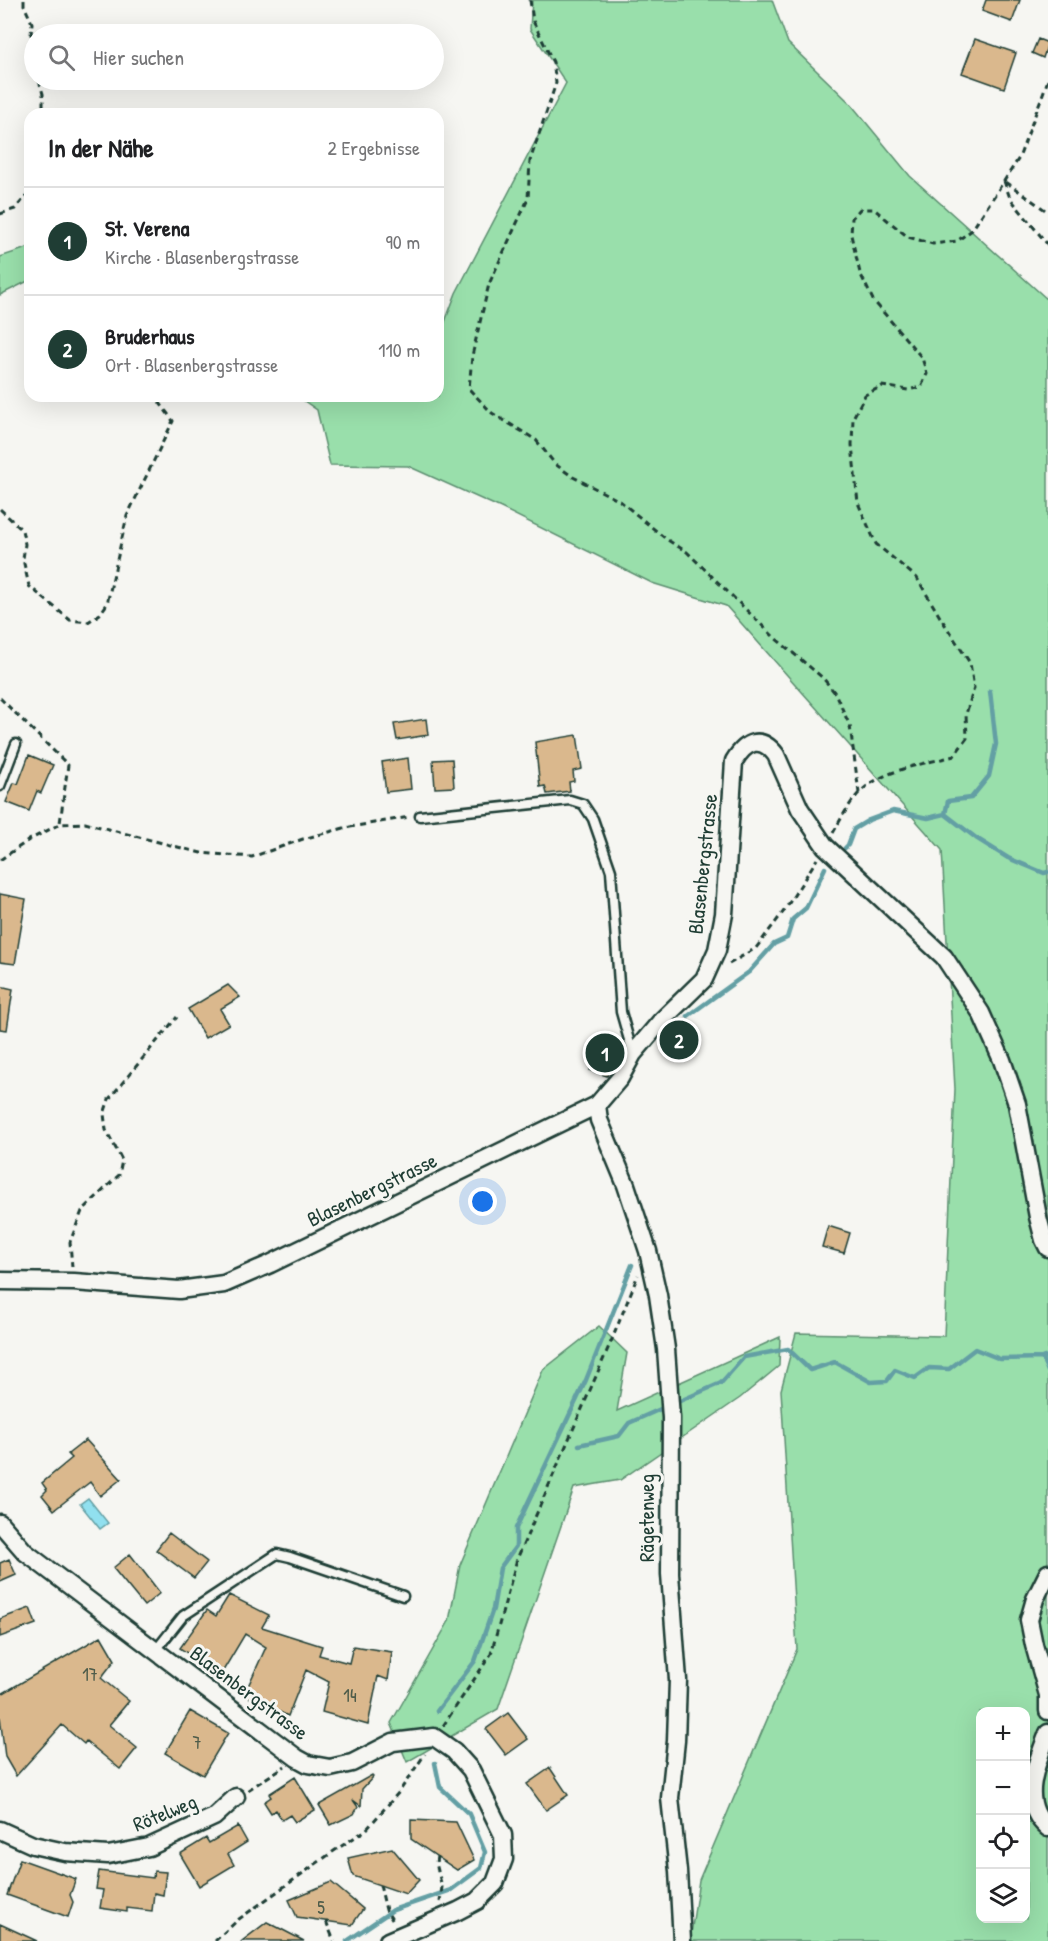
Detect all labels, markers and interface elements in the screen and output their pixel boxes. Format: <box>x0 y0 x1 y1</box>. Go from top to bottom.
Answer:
search box <box>24 24 444 90</box>
icon: search <box>45 41 78 74</box>
text: Hier suchen <box>93 42 184 72</box>
text: In der Nähe <box>48 130 154 165</box>
text: 2 Ergebnisse <box>328 134 420 161</box>
text: St. Verena <box>105 213 189 243</box>
text: 1 <box>64 228 71 255</box>
text: 90 m <box>386 228 420 255</box>
text: Kirche · Blasenbergstrasse <box>105 243 299 270</box>
text: Bruderhaus <box>105 321 194 351</box>
text: 2 <box>63 336 72 363</box>
text: 110 m <box>378 336 420 363</box>
text: Ort · Blasenbergstrasse <box>105 351 278 378</box>
street label: Blasenbergstrasse <box>681 792 724 936</box>
pin: 2 <box>660 1018 698 1062</box>
pin: 1 <box>586 1030 624 1076</box>
street label: Blasenbergstrasse <box>302 1146 442 1233</box>
your location <box>468 1187 497 1216</box>
street label: Rägetenweg <box>632 1474 661 1562</box>
street label: Blasenbergstrasse <box>184 1639 314 1747</box>
house number: 17 <box>82 1662 98 1687</box>
house number: 14 <box>343 1683 357 1708</box>
map controls <box>976 1707 1030 1923</box>
button: + <box>976 1707 1030 1761</box>
house number: 7 <box>193 1730 202 1755</box>
button: − <box>976 1761 1030 1815</box>
street label: Rötelweg <box>129 1787 201 1838</box>
button: locate <box>976 1815 1030 1869</box>
button: layers <box>976 1869 1030 1923</box>
house number: 5 <box>317 1895 325 1920</box>

